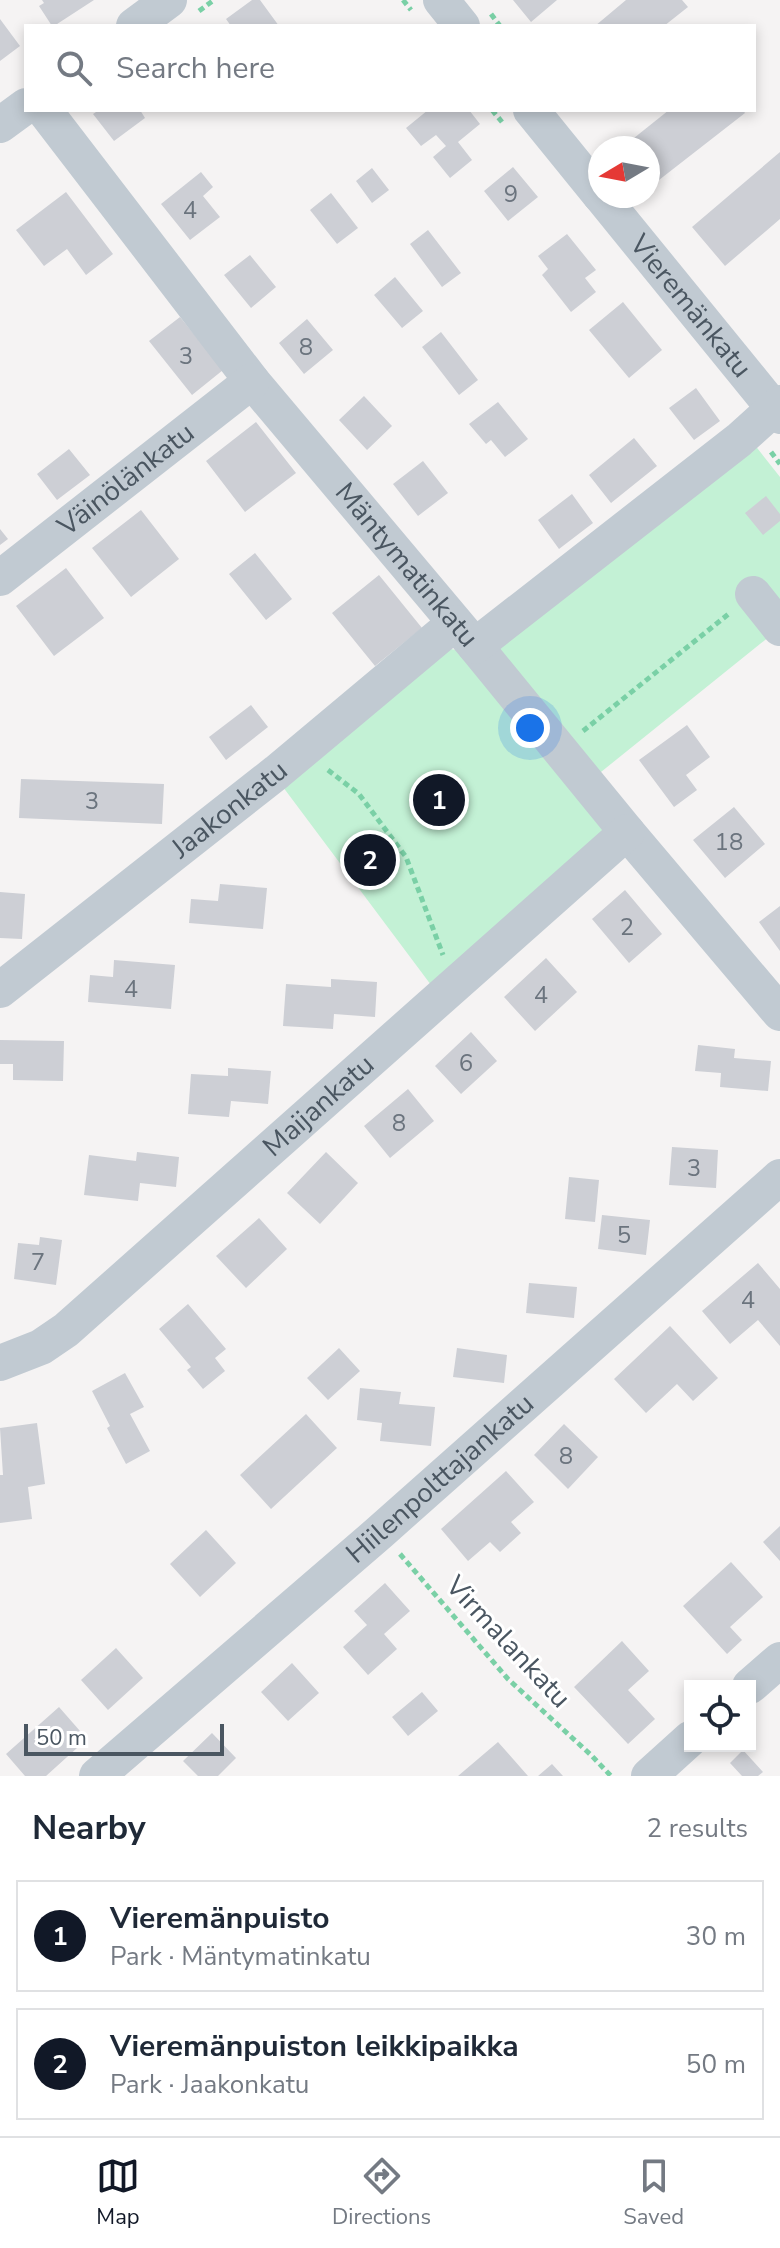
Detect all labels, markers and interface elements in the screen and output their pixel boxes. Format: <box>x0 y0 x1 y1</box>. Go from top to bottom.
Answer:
search box <box>24 24 756 112</box>
icon: search <box>52 46 96 90</box>
text: Search here <box>116 48 275 89</box>
north arrow <box>588 136 660 208</box>
house number: 9 <box>504 178 518 210</box>
house number: 4 <box>183 194 197 226</box>
street label: Vieremänkatu <box>620 226 760 386</box>
house number: 8 <box>299 331 313 363</box>
house number: 3 <box>179 340 193 372</box>
street label: Väinölänkatu <box>49 414 202 545</box>
street label: Mäntymatinkatu <box>326 475 487 655</box>
your location <box>510 708 550 748</box>
street label: Jaakonkatu <box>163 752 296 868</box>
pin: 1 <box>413 770 465 830</box>
house number: 3 <box>85 785 99 817</box>
house number: 18 <box>715 826 743 858</box>
pin: 2 <box>344 830 396 890</box>
house number: 2 <box>620 911 634 943</box>
house number: 4 <box>124 973 138 1005</box>
house number: 4 <box>534 979 548 1011</box>
street label: Maijankatu <box>255 1046 382 1165</box>
house number: 6 <box>459 1047 473 1079</box>
house number: 8 <box>392 1107 406 1139</box>
house number: 3 <box>687 1152 701 1184</box>
house number: 5 <box>617 1219 631 1251</box>
house number: 7 <box>31 1246 45 1278</box>
house number: 4 <box>741 1284 755 1316</box>
street label: Hiilenpolttajankatu <box>338 1385 542 1572</box>
house number: 8 <box>559 1440 573 1472</box>
street label: Virmalankatu <box>436 1567 579 1716</box>
map controls <box>684 1680 756 1752</box>
button: locate <box>684 1680 756 1752</box>
scale bar <box>24 1720 224 1756</box>
text: 50 m <box>36 1723 87 1753</box>
text: Nearby <box>32 1805 146 1851</box>
text: 2 results <box>647 1811 748 1846</box>
text: Vieremänpuisto <box>110 1898 330 1939</box>
text: 1 <box>52 1919 68 1954</box>
text: 30 m <box>686 1919 746 1954</box>
text: Park · Mäntymatinkatu <box>110 1939 371 1974</box>
text: Vieremänpuiston leikkipaikka <box>110 2026 519 2067</box>
text: 2 <box>52 2047 68 2082</box>
text: 50 m <box>686 2047 746 2082</box>
text: Park · Jaakonkatu <box>110 2067 309 2102</box>
tab: Map <box>96 2154 140 2232</box>
tab: Directions <box>332 2154 431 2232</box>
tab: Saved <box>623 2154 684 2232</box>

